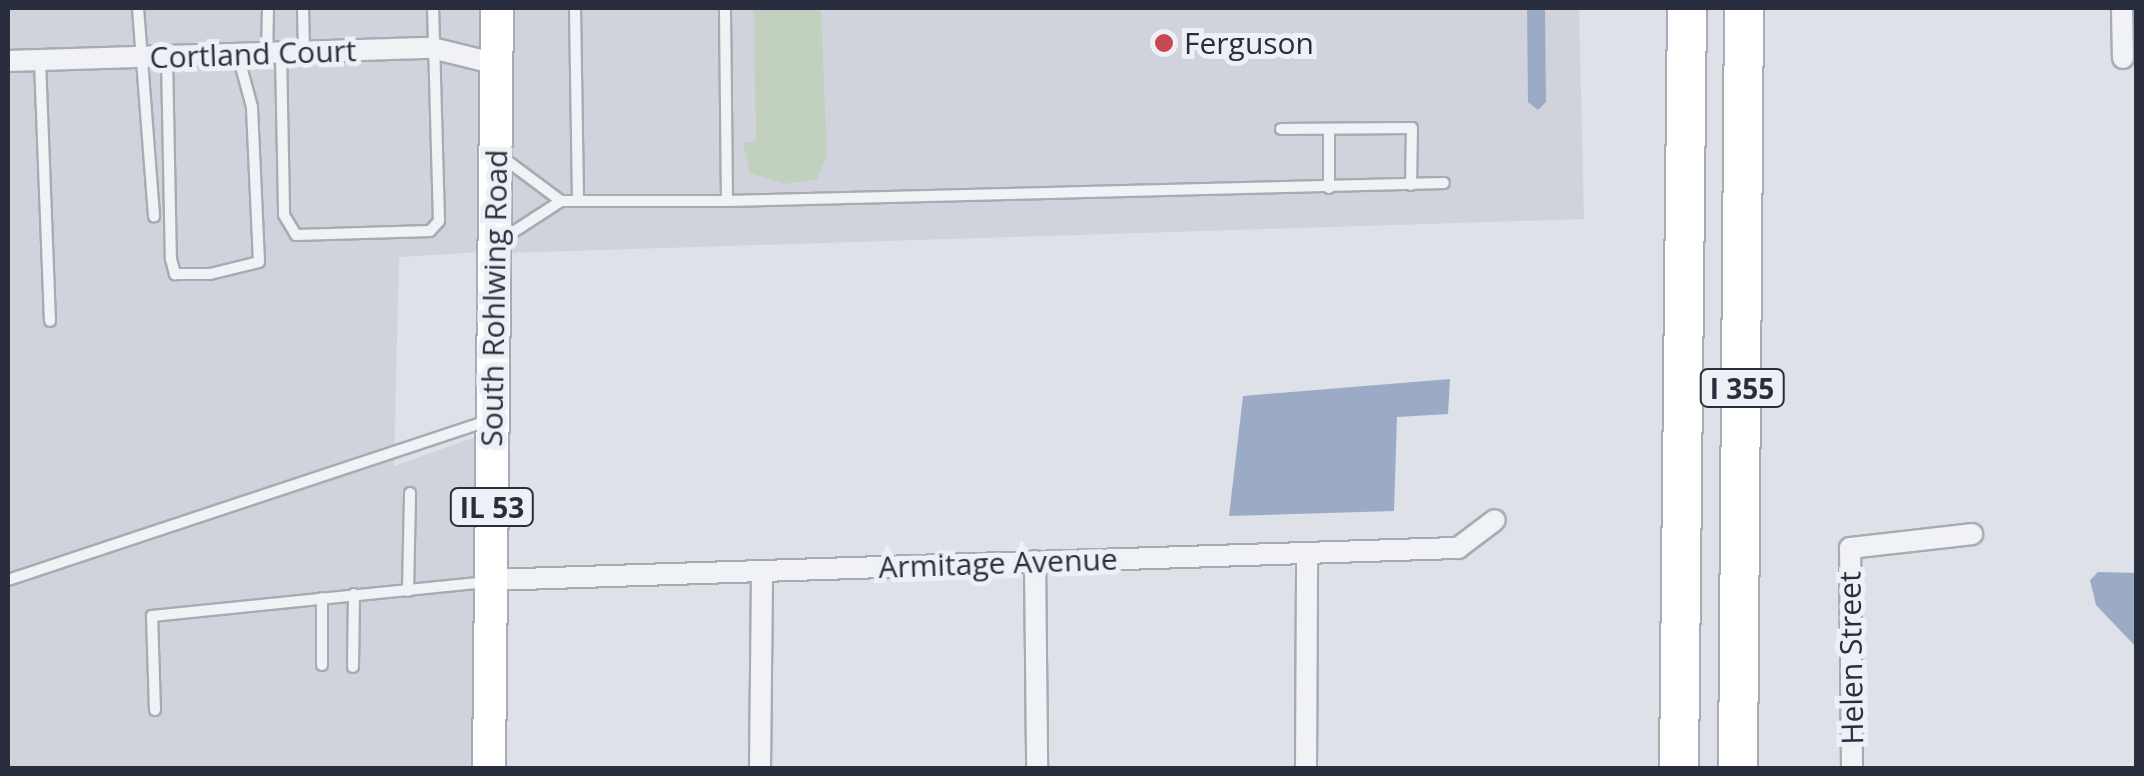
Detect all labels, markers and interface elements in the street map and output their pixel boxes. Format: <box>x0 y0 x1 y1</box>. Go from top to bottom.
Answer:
place label: Ferguson <box>1184 25 1314 61</box>
street label: Cortland Court <box>149 32 357 76</box>
marker: Ferguson <box>1153 32 1175 54</box>
street label: South Rohlwing Road <box>473 149 515 447</box>
road number: I 355 <box>1700 365 1784 411</box>
road number: IL 53 <box>450 484 534 530</box>
street label: Armitage Avenue <box>878 541 1118 585</box>
street label: Helen Street <box>1831 571 1871 745</box>

